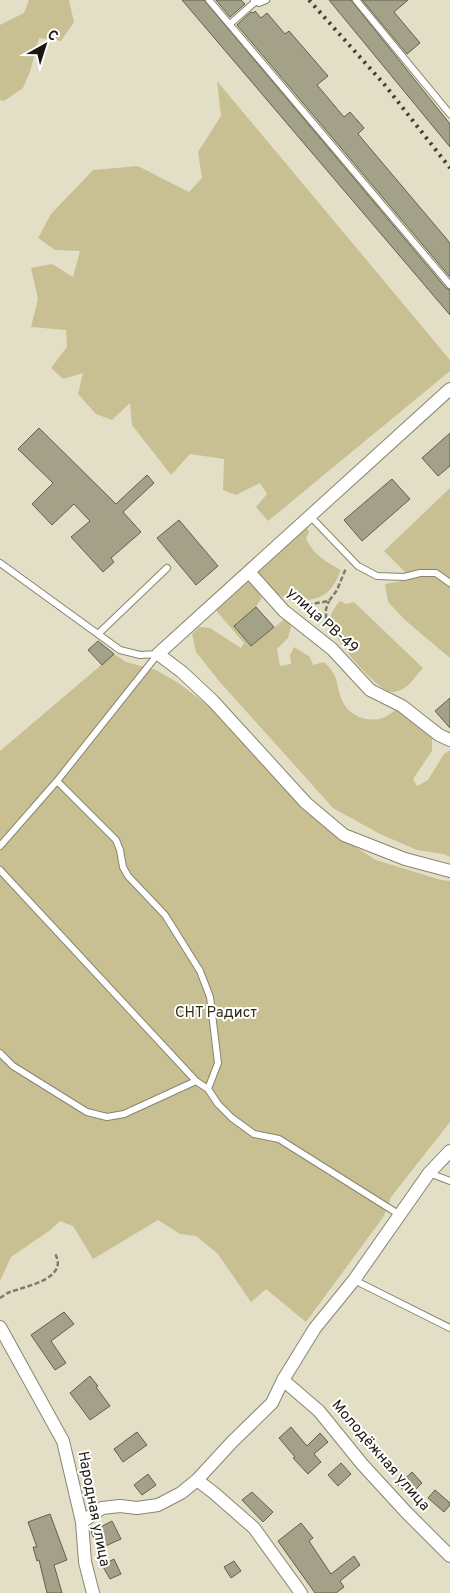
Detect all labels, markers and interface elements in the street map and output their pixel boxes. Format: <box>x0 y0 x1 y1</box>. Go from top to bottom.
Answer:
north arrow <box>20 20 70 70</box>
text: С <box>43 27 61 46</box>
street label: улица РВ-49 <box>282 584 362 658</box>
park label: СНТ Радист <box>175 1004 257 1023</box>
street label: Молодёжная улица <box>327 1397 433 1515</box>
street label: Народная улица <box>73 1450 113 1568</box>

